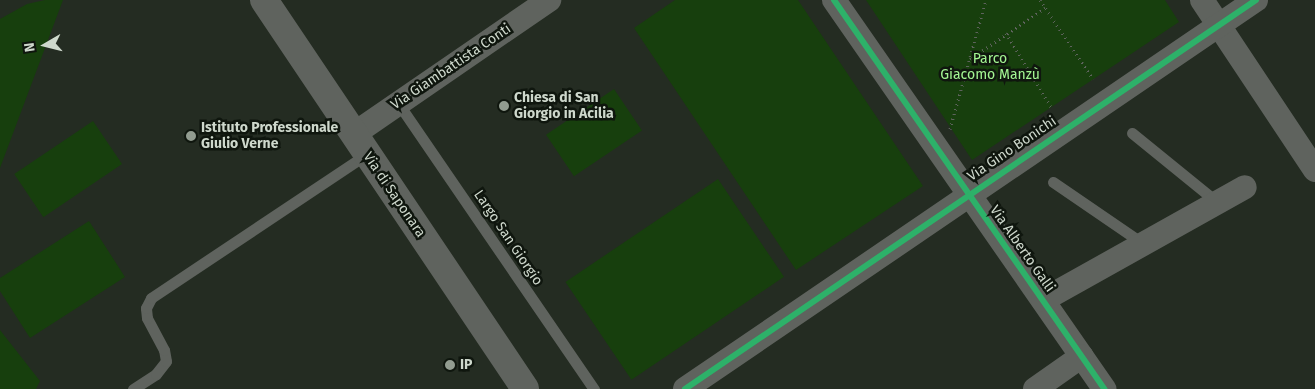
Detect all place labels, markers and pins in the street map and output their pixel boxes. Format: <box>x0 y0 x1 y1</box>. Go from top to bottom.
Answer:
place label: Chiesa di San Giorgio in Acilia <box>514 90 614 122</box>
marker: Chiesa di San Giorgio in Acilia <box>498 100 510 112</box>
place label: Istituto Professionale Giulio Verne <box>201 120 338 152</box>
marker: Istituto Professionale Giulio Verne <box>185 130 197 142</box>
place label: IP <box>460 357 473 373</box>
marker: IP <box>444 359 456 371</box>

